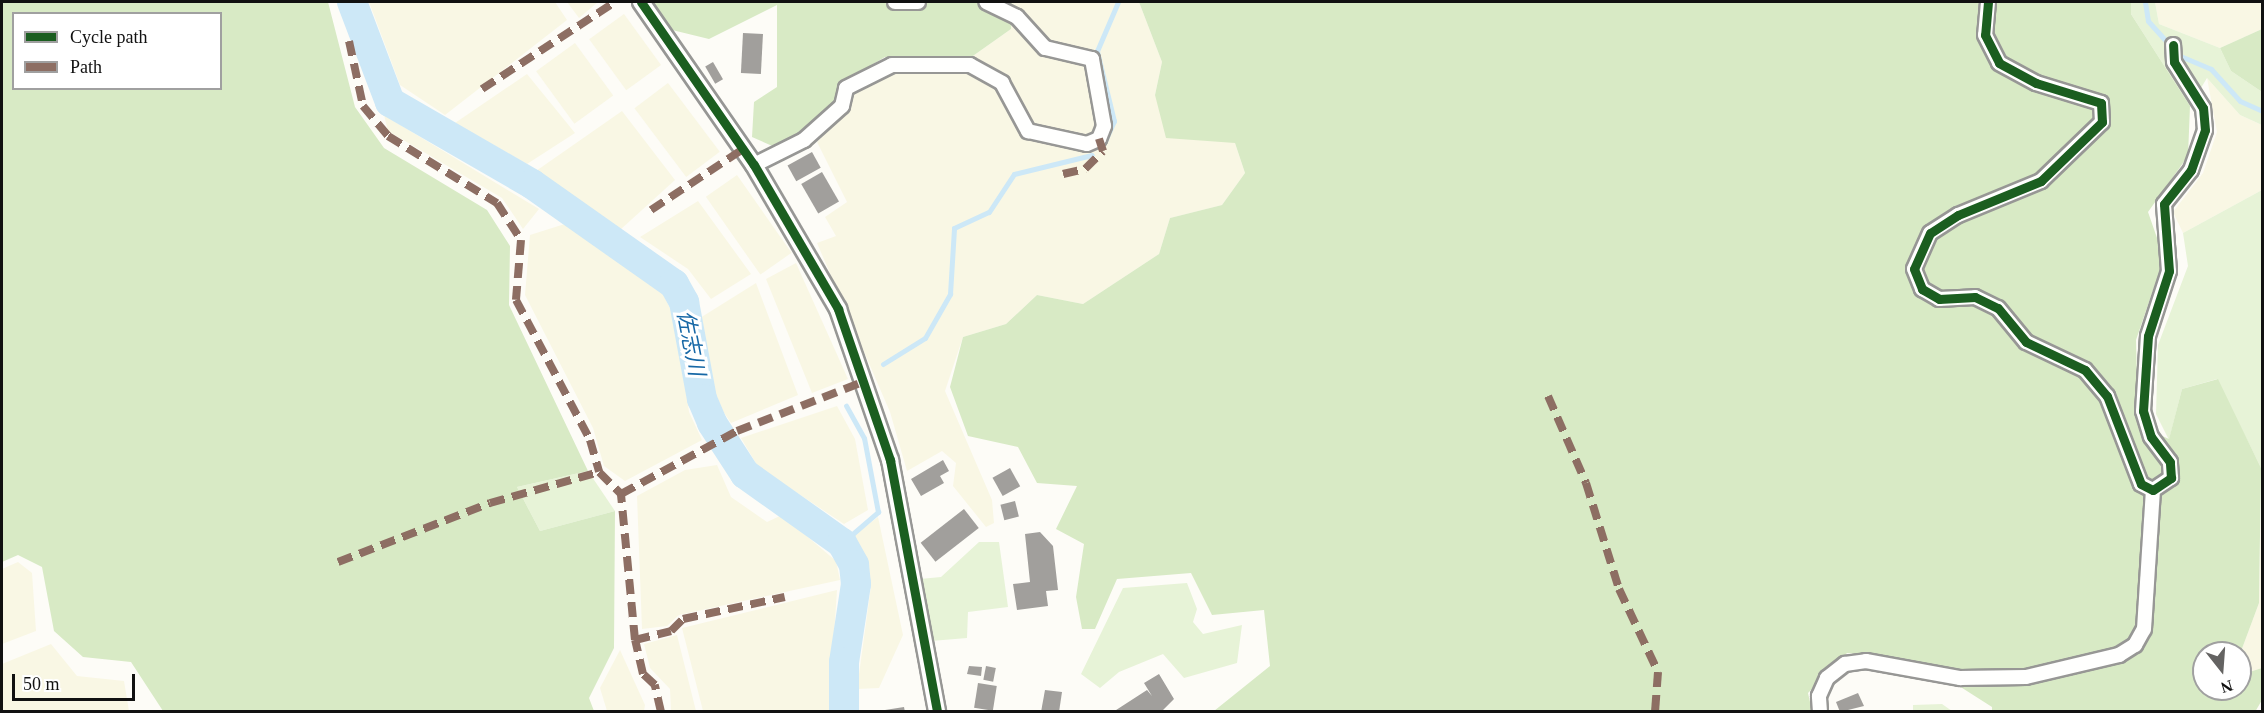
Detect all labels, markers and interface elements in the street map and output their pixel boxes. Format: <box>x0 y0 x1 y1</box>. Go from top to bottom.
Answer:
legend <box>12 12 222 90</box>
text: Cycle path <box>70 27 147 47</box>
text: Path <box>70 57 102 77</box>
water label: 佐志川 <box>672 308 710 378</box>
north arrow <box>2192 641 2252 701</box>
scale bar <box>15 662 138 700</box>
text: 50 m <box>23 674 60 694</box>
text: N <box>2219 677 2235 697</box>

